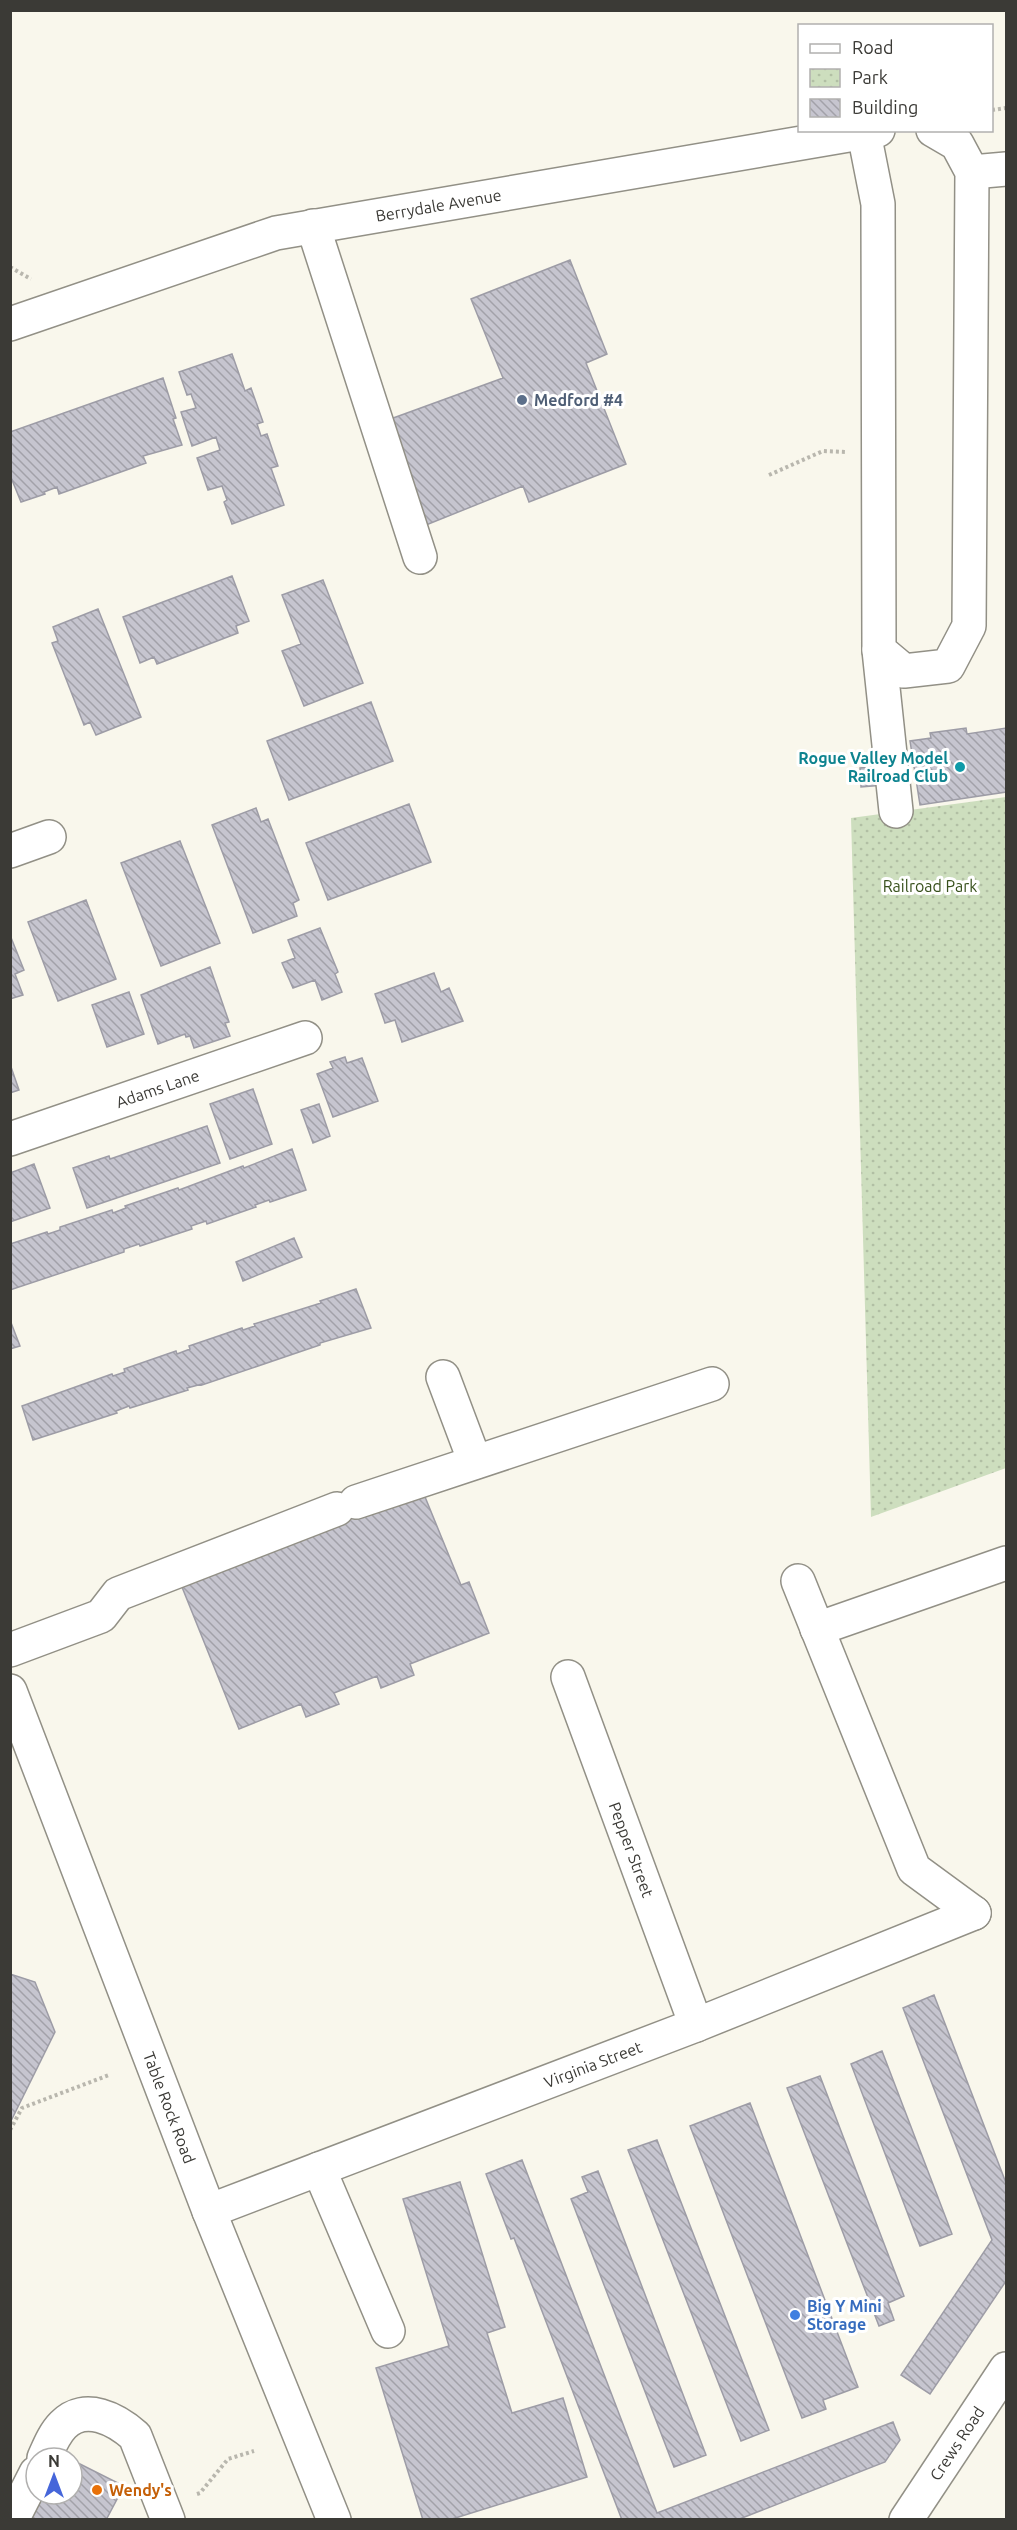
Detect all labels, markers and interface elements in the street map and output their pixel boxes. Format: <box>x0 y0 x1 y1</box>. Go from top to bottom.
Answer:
legend <box>798 24 993 132</box>
text: Road <box>852 37 894 57</box>
text: Park <box>852 67 888 87</box>
text: Building <box>852 97 918 117</box>
street label: Berrydale Avenue <box>374 186 503 225</box>
place label: Medford #4 <box>534 391 623 409</box>
marker: Medford #4 <box>515 393 529 407</box>
place label: Rogue Valley Model Railroad Club <box>798 749 948 785</box>
marker: Rogue Valley Model Railroad Club <box>953 760 967 774</box>
park label: Railroad Park <box>883 877 977 895</box>
street label: Adams Lane <box>114 1066 202 1111</box>
street label: Pepper Street <box>606 1800 657 1900</box>
street label: Virginia Street <box>541 2037 645 2091</box>
street label: Table Rock Road <box>140 2049 199 2166</box>
place label: Big Y Mini Storage <box>807 2297 882 2333</box>
marker: Big Y Mini Storage <box>788 2308 802 2322</box>
street label: Crews Road <box>926 2403 988 2484</box>
north arrow <box>24 2446 84 2506</box>
text: N <box>48 2452 60 2470</box>
place label: Wendy's <box>109 2481 172 2499</box>
marker: Wendy's <box>90 2483 104 2497</box>

